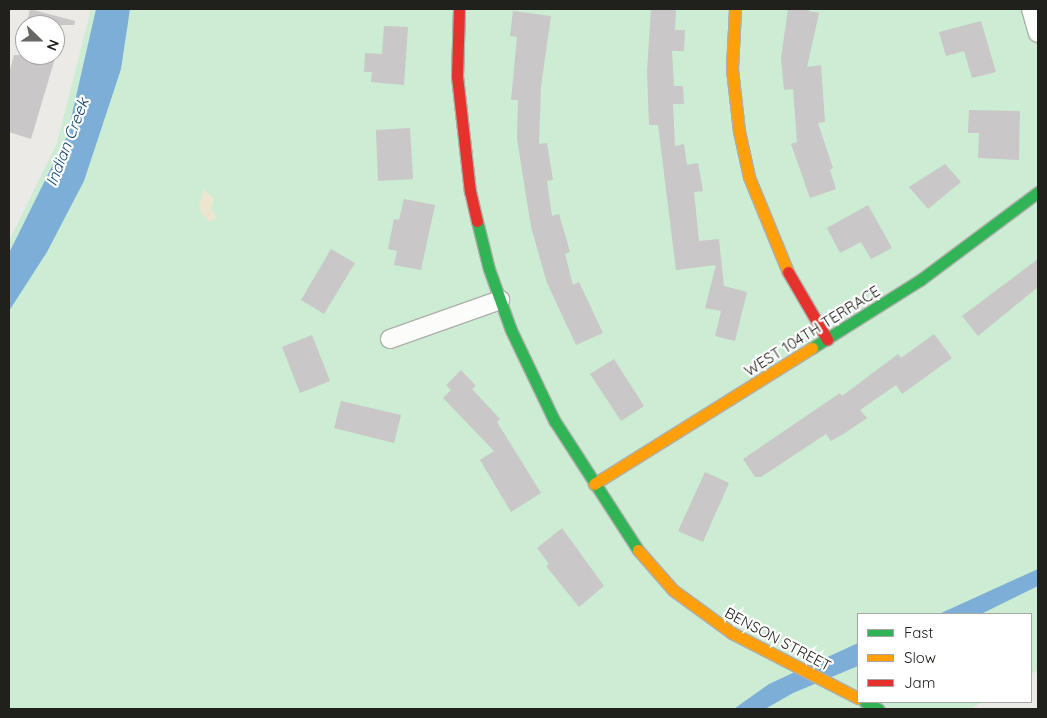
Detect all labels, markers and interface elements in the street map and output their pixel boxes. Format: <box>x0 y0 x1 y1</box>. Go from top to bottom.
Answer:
north arrow <box>15 15 65 65</box>
text: N <box>43 37 63 53</box>
water label: Indian Creek <box>41 95 93 189</box>
street label: WEST 104TH TERRACE <box>741 282 883 380</box>
street label: BENSON STREET <box>722 603 834 675</box>
legend <box>857 613 1032 703</box>
text: Fast <box>904 623 933 642</box>
text: Slow <box>904 648 936 667</box>
text: Jam <box>904 673 935 692</box>

